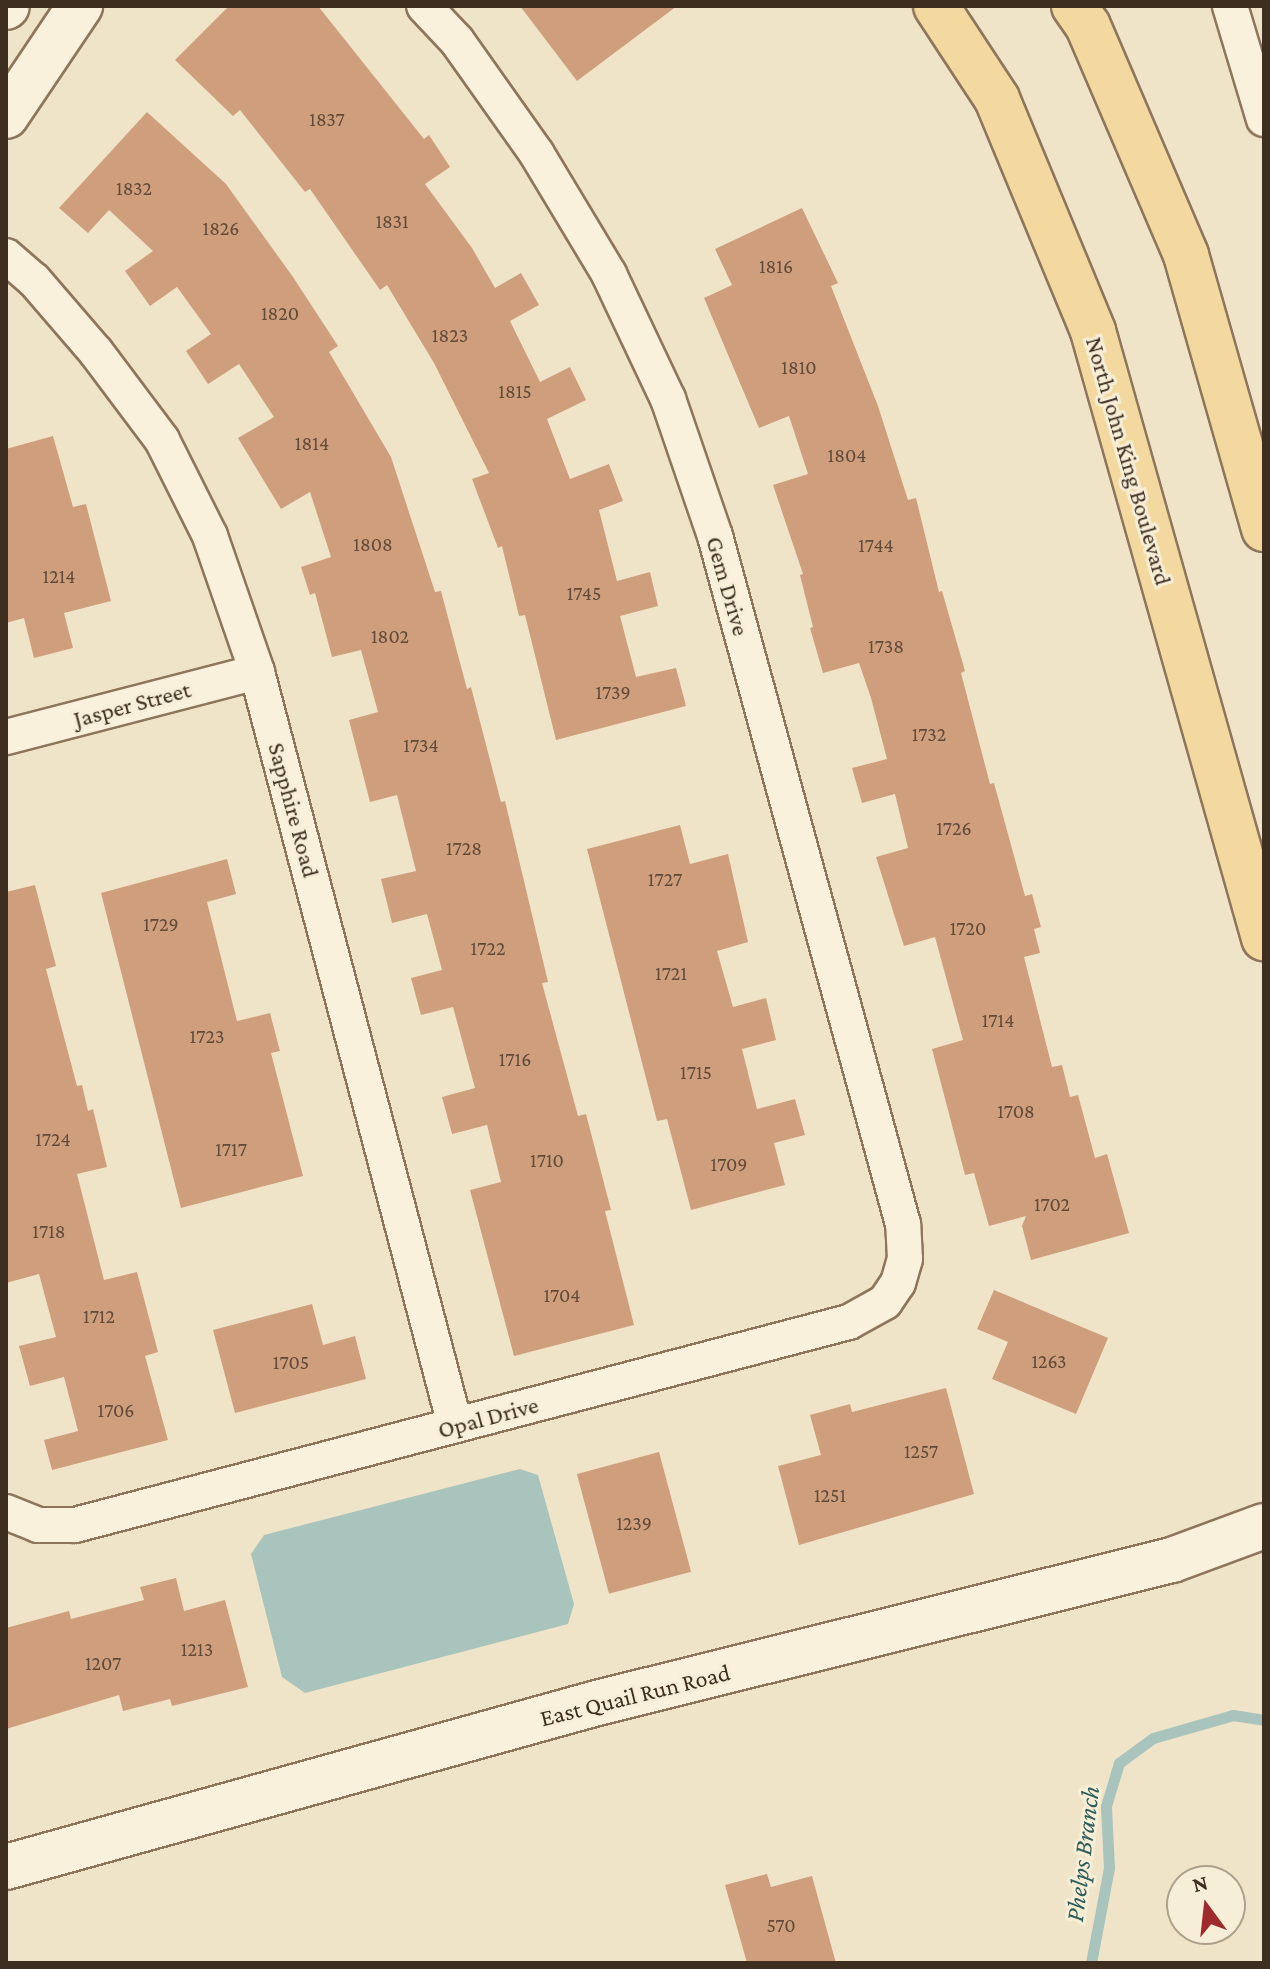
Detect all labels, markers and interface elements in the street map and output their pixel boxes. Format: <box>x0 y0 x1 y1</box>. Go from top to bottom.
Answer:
house number: 1837 <box>309 107 345 131</box>
house number: 1832 <box>116 176 152 200</box>
house number: 1831 <box>375 209 409 233</box>
house number: 1826 <box>203 216 239 240</box>
house number: 1816 <box>759 254 793 278</box>
house number: 1820 <box>261 301 299 325</box>
house number: 1823 <box>432 323 468 347</box>
street label: North John King Boulevard <box>1080 334 1178 588</box>
house number: 1810 <box>781 355 817 379</box>
house number: 1815 <box>498 379 532 403</box>
house number: 1814 <box>295 431 329 455</box>
house number: 1804 <box>828 443 866 467</box>
house number: 1808 <box>353 532 393 556</box>
street label: Gem Drive <box>700 533 756 639</box>
house number: 1744 <box>858 533 894 557</box>
house number: 1214 <box>42 564 76 588</box>
house number: 1745 <box>567 581 601 605</box>
house number: 1802 <box>371 624 409 648</box>
house number: 1738 <box>868 634 904 658</box>
street label: Jasper Street <box>70 675 194 733</box>
house number: 1739 <box>595 680 631 704</box>
house number: 1732 <box>912 722 946 746</box>
house number: 1734 <box>403 733 439 757</box>
street label: Sapphire Road <box>262 739 326 881</box>
house number: 1726 <box>936 816 972 840</box>
house number: 1728 <box>446 836 482 860</box>
house number: 1727 <box>648 867 682 891</box>
house number: 1729 <box>143 912 179 936</box>
house number: 1720 <box>950 916 986 940</box>
house number: 1722 <box>471 936 505 960</box>
house number: 1721 <box>655 961 687 985</box>
house number: 1714 <box>982 1008 1014 1032</box>
house number: 1723 <box>190 1024 224 1048</box>
house number: 1716 <box>499 1047 531 1071</box>
house number: 1715 <box>680 1060 712 1084</box>
house number: 1708 <box>997 1099 1035 1123</box>
house number: 1724 <box>35 1127 71 1151</box>
house number: 1717 <box>215 1137 247 1161</box>
house number: 1710 <box>530 1148 564 1172</box>
house number: 1709 <box>710 1152 748 1176</box>
house number: 1702 <box>1034 1192 1070 1216</box>
house number: 1718 <box>32 1219 66 1243</box>
house number: 1704 <box>543 1283 581 1307</box>
house number: 1712 <box>83 1304 115 1328</box>
house number: 1263 <box>1031 1349 1067 1373</box>
house number: 1705 <box>273 1350 309 1374</box>
street label: Opal Drive <box>435 1390 541 1444</box>
house number: 1706 <box>97 1398 135 1422</box>
house number: 1257 <box>904 1439 938 1463</box>
house number: 1251 <box>814 1483 846 1507</box>
house number: 1239 <box>616 1511 652 1535</box>
house number: 1213 <box>181 1637 213 1661</box>
house number: 1207 <box>85 1651 121 1675</box>
street label: East Quail Run Road <box>537 1657 733 1733</box>
water label: Phelps Branch <box>1059 1784 1107 1924</box>
north arrow <box>1166 1865 1246 1945</box>
text: N <box>1190 1869 1211 1897</box>
house number: 570 <box>766 1913 796 1937</box>

